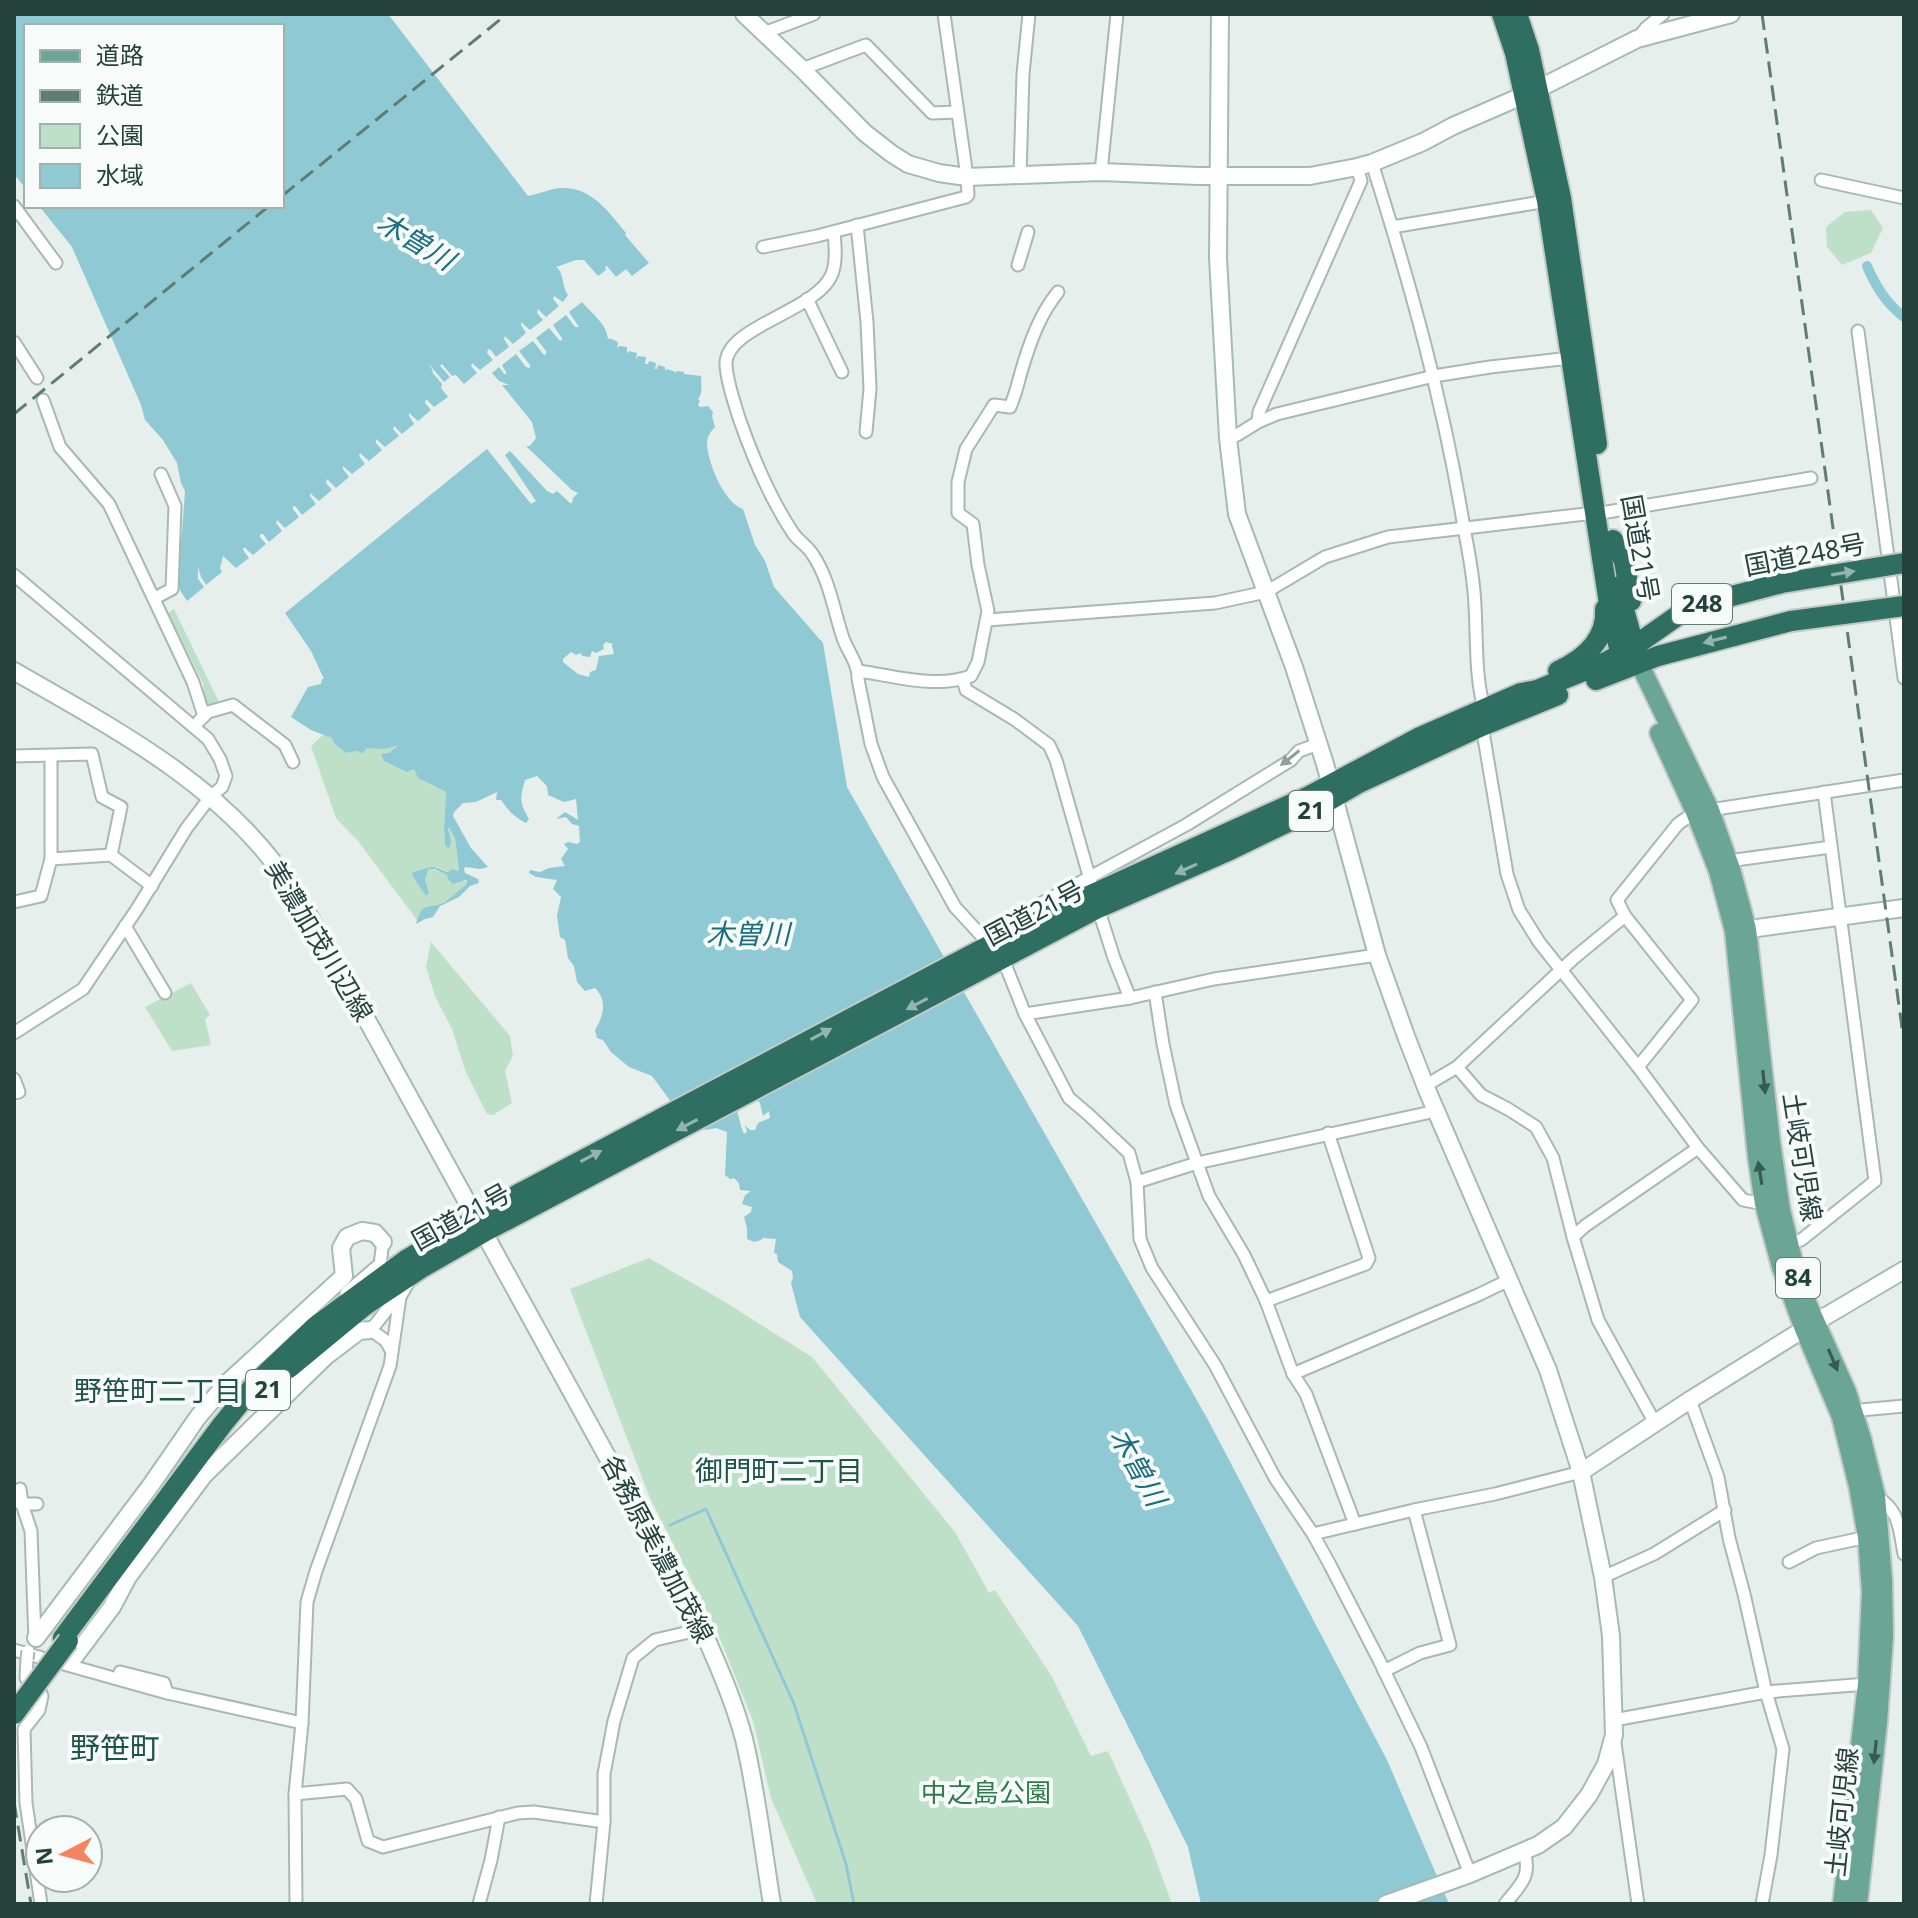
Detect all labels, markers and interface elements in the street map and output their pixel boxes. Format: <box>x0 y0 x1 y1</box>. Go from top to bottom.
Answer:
legend <box>24 24 284 208</box>
text: 道路 <box>96 38 144 71</box>
text: 鉄道 <box>96 78 144 111</box>
text: 公園 <box>96 118 144 151</box>
text: 水域 <box>96 158 144 191</box>
water label: 木曽川 <box>371 202 465 280</box>
street label: 国道21号 <box>1614 492 1668 604</box>
street label: 国道248号 <box>1741 525 1868 583</box>
one-way arrow <box>1831 566 1856 579</box>
road number: 248 <box>1672 584 1732 624</box>
one-way arrow <box>1703 634 1728 647</box>
one-way arrow <box>1279 750 1301 766</box>
road number: 21 <box>1289 791 1333 831</box>
street label: 美濃加茂川辺線 <box>258 853 382 1028</box>
one-way arrow <box>1175 862 1198 876</box>
street label: 国道21号 <box>978 871 1090 953</box>
water label: 木曽川 <box>706 914 793 952</box>
one-way arrow <box>906 997 929 1010</box>
one-way arrow <box>810 1028 832 1042</box>
one-way arrow <box>1758 1070 1771 1095</box>
street label: 土岐可児線 <box>1775 1090 1831 1224</box>
one-way arrow <box>676 1118 699 1132</box>
one-way arrow <box>580 1149 603 1163</box>
one-way arrow <box>1753 1160 1765 1185</box>
street label: 国道21号 <box>405 1174 516 1258</box>
road number: 84 <box>1776 1258 1820 1298</box>
one-way arrow <box>1827 1348 1840 1372</box>
road number: 21 <box>246 1370 290 1410</box>
district label: 野笹町二丁目 <box>74 1371 242 1409</box>
water label: 木曽川 <box>1102 1421 1177 1515</box>
street label: 各務原美濃加茂線 <box>593 1448 723 1649</box>
district label: 御門町二丁目 <box>695 1451 863 1489</box>
district label: 野笹町 <box>70 1727 160 1768</box>
one-way arrow <box>1868 1740 1881 1765</box>
street label: 土岐可児線 <box>1816 1745 1866 1878</box>
park label: 中之島公園 <box>921 1774 1051 1810</box>
north arrow <box>24 1814 104 1894</box>
text: N <box>27 1846 59 1867</box>

